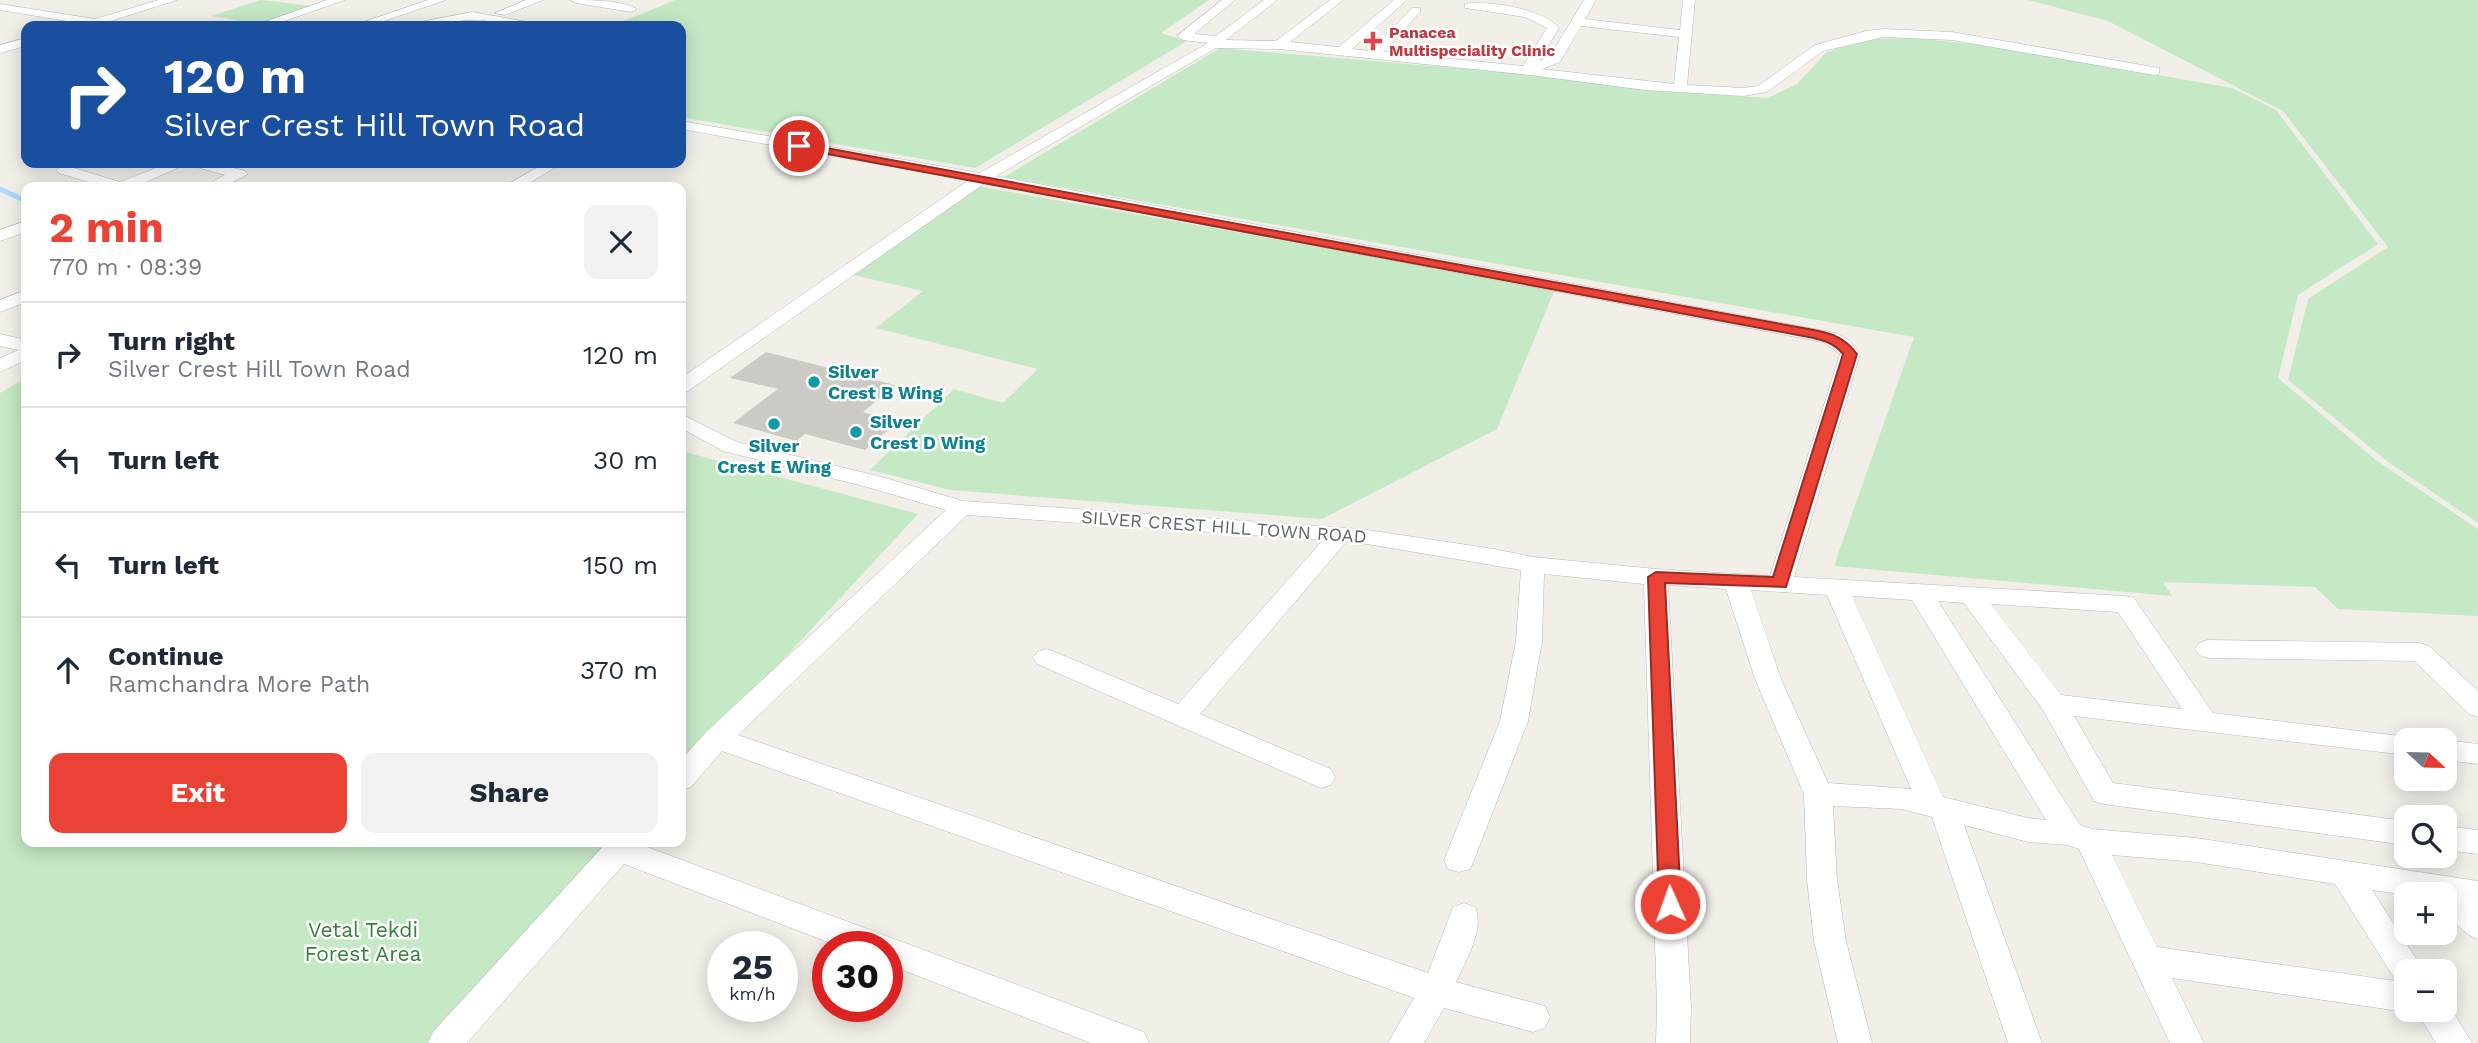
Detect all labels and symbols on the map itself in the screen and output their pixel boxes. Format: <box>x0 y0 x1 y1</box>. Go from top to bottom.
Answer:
place label: Panacea Multispeciality Clinic <box>1389 23 1555 60</box>
marker: Panacea Multispeciality Clinic <box>1363 31 1383 51</box>
pin <box>769 116 829 176</box>
place label: Silver Crest B Wing <box>828 361 943 403</box>
marker: Silver Crest B Wing <box>806 374 822 390</box>
place label: Silver Crest D Wing <box>870 411 986 453</box>
marker: Silver Crest E Wing <box>766 416 782 432</box>
marker: Silver Crest D Wing <box>848 424 864 440</box>
place label: Silver Crest E Wing <box>717 435 832 477</box>
street label: SILVER CREST HILL TOWN ROAD <box>1081 506 1367 547</box>
north arrow <box>2394 728 2457 791</box>
position arrow <box>1633 867 1707 941</box>
park label: Vetal Tekdi Forest Area <box>305 917 422 966</box>
speed limit sign: 30 <box>812 931 903 1022</box>

